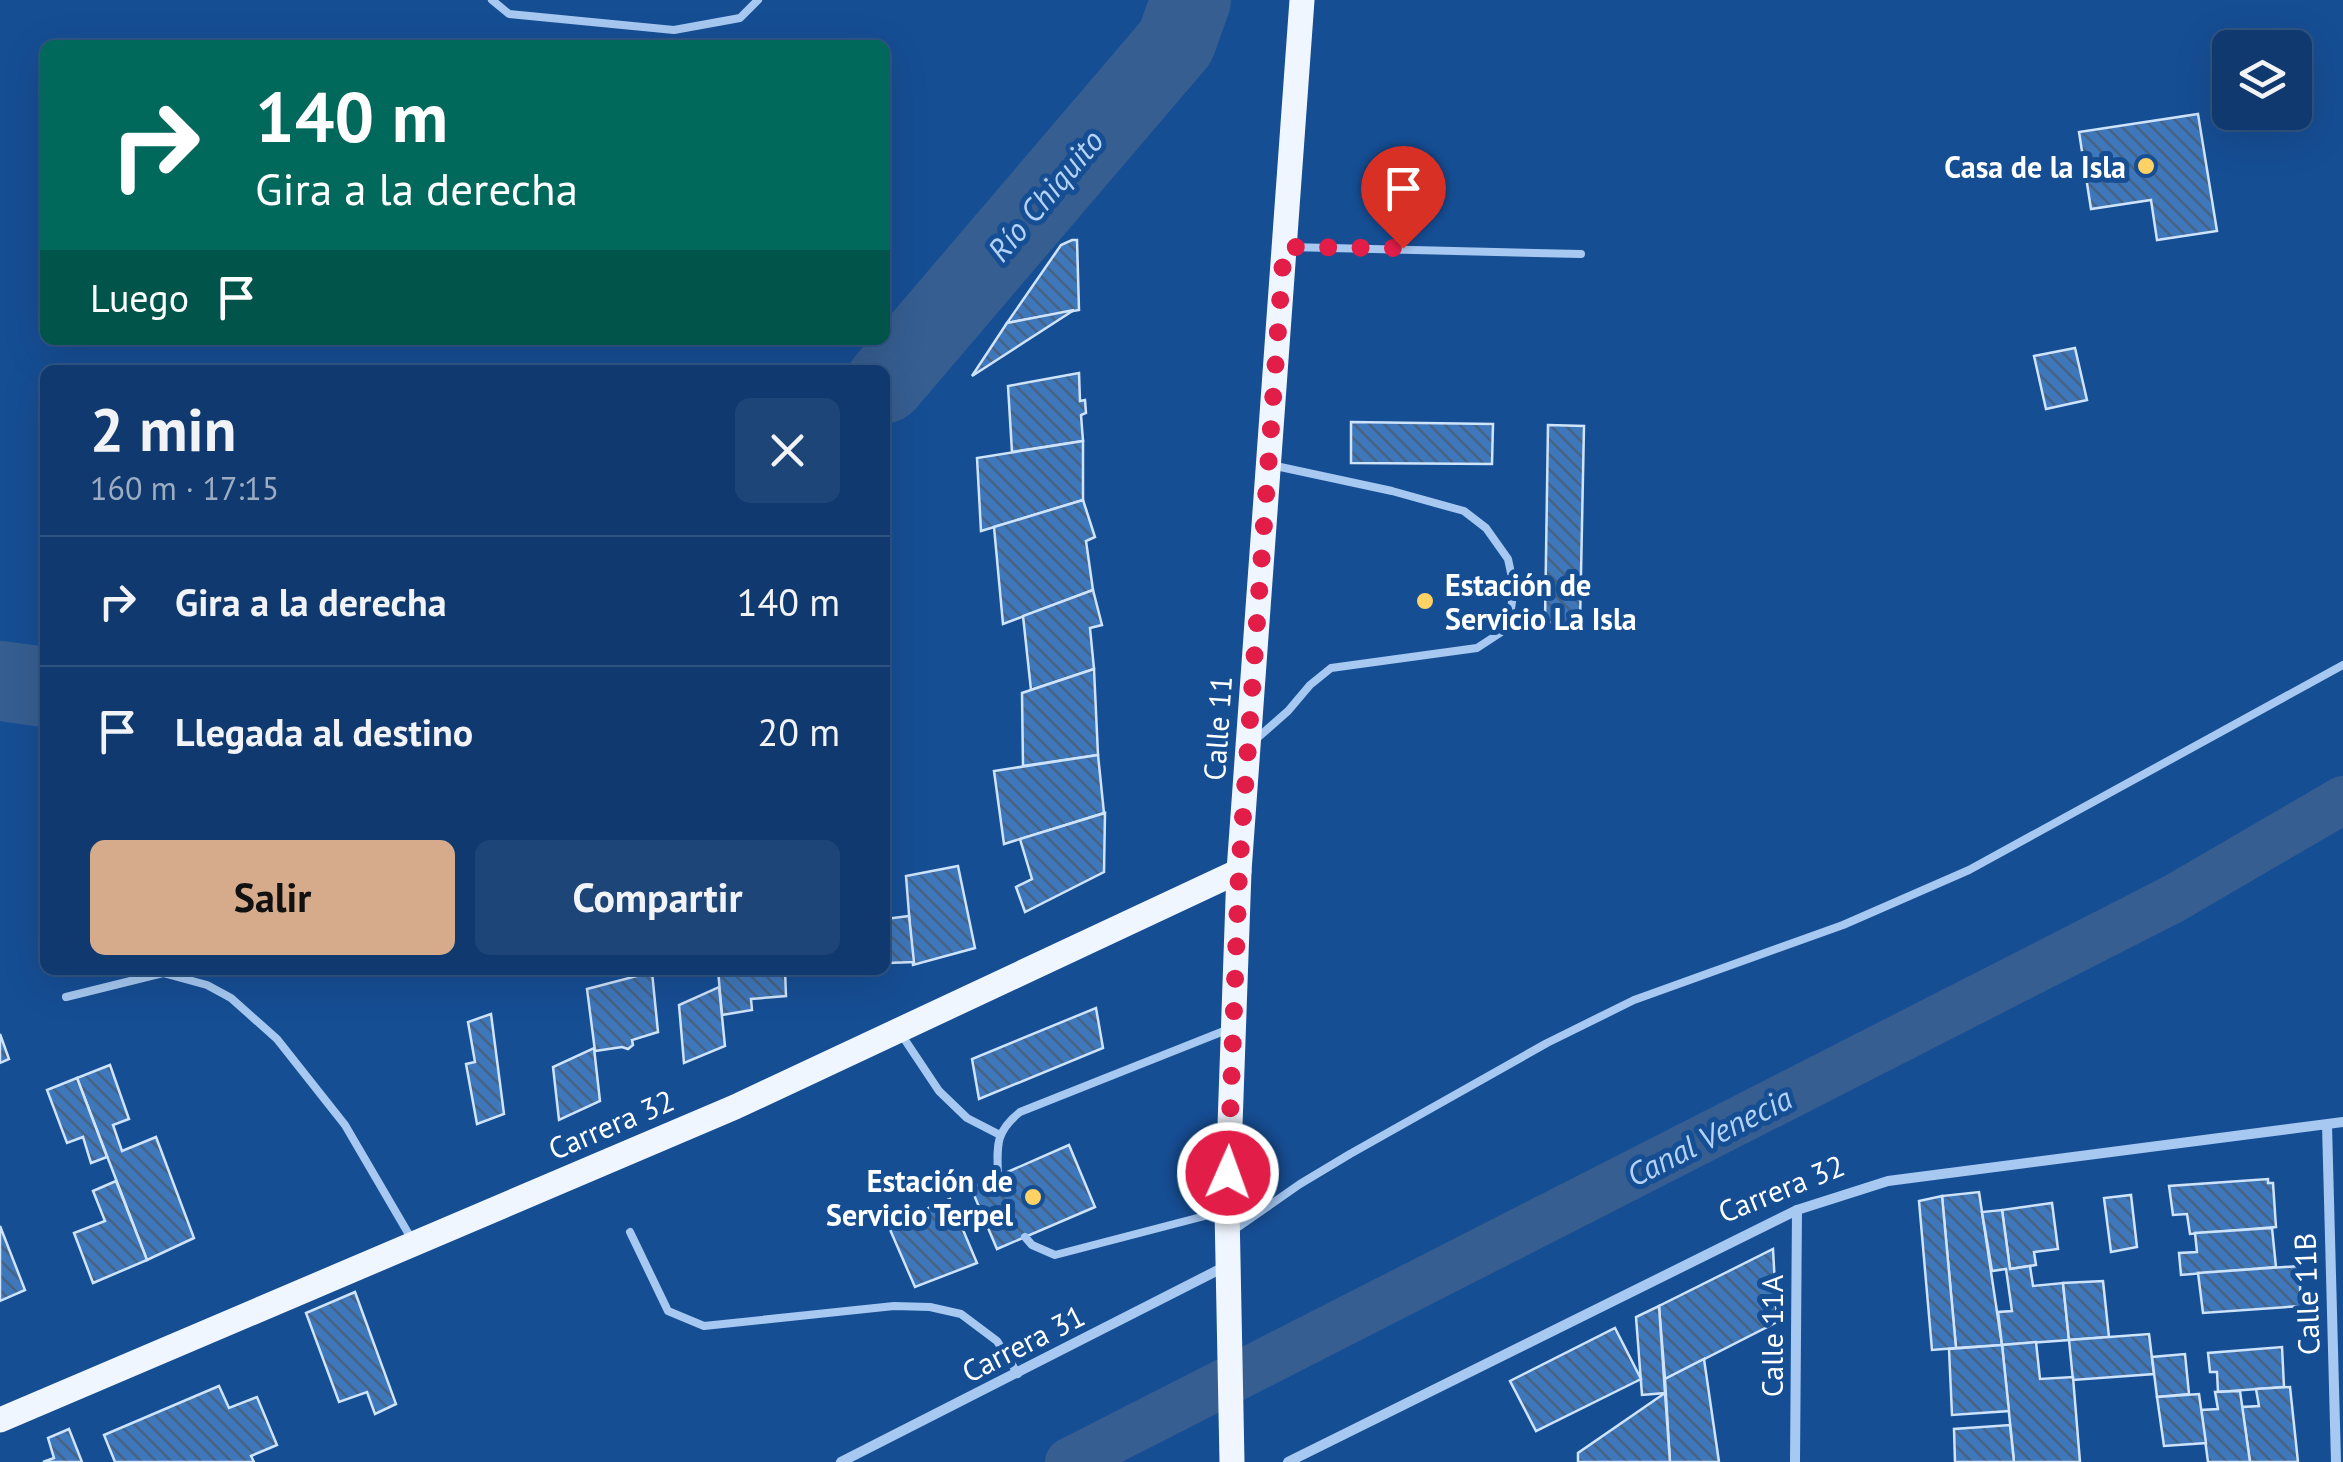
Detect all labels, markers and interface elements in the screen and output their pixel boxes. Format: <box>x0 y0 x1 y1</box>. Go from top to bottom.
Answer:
map controls <box>2212 30 2312 130</box>
button: layers <box>2212 30 2312 130</box>
text: 140 m <box>255 71 448 161</box>
icon: right <box>90 80 220 210</box>
water label: Río Chiquito <box>978 120 1112 270</box>
pin <box>1361 146 1446 249</box>
place label: Casa de la Isla <box>1944 147 2126 186</box>
marker: Casa de la Isla <box>2135 155 2157 177</box>
text: Gira a la derecha <box>255 159 578 217</box>
icon: arrive <box>1376 161 1431 216</box>
icon: arrive <box>209 270 264 325</box>
text: Luego <box>90 273 189 322</box>
text: 2 min <box>90 390 236 468</box>
button: close <box>735 398 840 503</box>
text: 160 m · 17:15 <box>90 467 279 509</box>
place label: Estación de Servicio La Isla <box>1445 565 1637 638</box>
icon: right <box>90 574 145 629</box>
text: Gira a la derecha <box>175 577 447 626</box>
text: 140 m <box>737 577 840 626</box>
marker: Estación de Servicio La Isla <box>1414 590 1436 612</box>
street label: Calle 11 <box>1194 674 1240 782</box>
icon: arrive <box>90 704 145 759</box>
text: Llegada al destino <box>175 707 473 756</box>
text: 20 m <box>758 707 840 756</box>
button: Salir <box>90 840 455 955</box>
button: Compartir <box>475 840 840 955</box>
water label: Canal Venecia <box>1619 1076 1799 1196</box>
street label: Carrera 32 <box>542 1080 680 1168</box>
position arrow <box>1176 1121 1280 1225</box>
street label: Carrera 32 <box>1712 1145 1850 1231</box>
place label: Estación de Servicio Terpel <box>826 1161 1013 1234</box>
marker: Estación de Servicio Terpel <box>1022 1186 1044 1208</box>
street label: Calle 11B <box>2284 1232 2328 1356</box>
street label: Calle 11A <box>1752 1274 1791 1397</box>
street label: Carrera 31 <box>955 1295 1091 1391</box>

